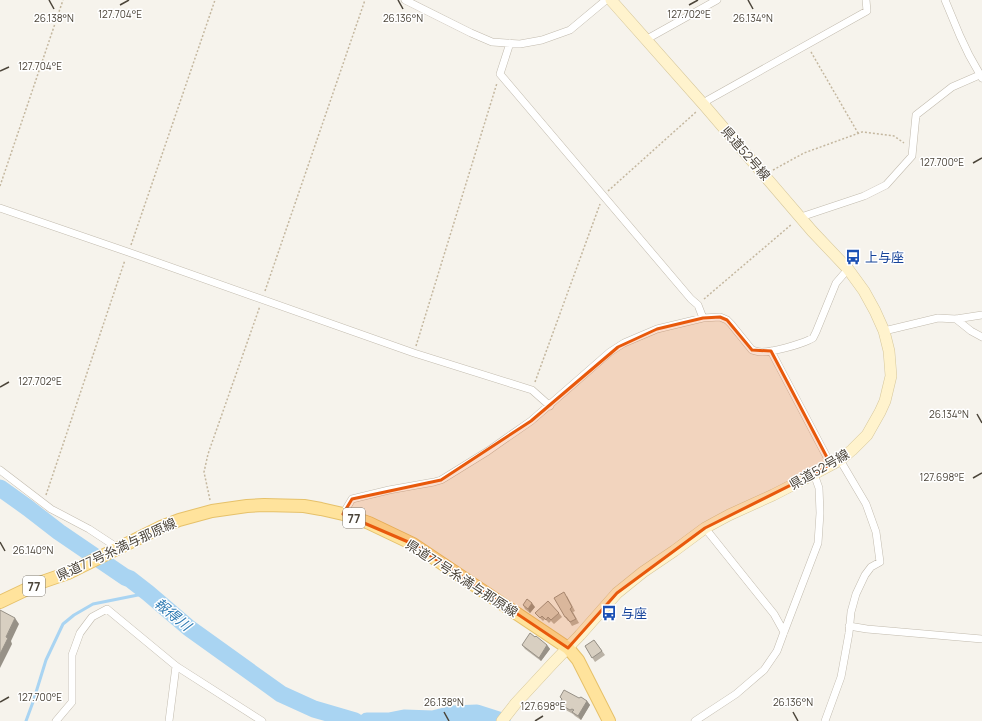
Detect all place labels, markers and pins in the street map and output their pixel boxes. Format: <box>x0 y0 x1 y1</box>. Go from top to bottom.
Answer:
bus stop icon: 上与座 <box>844 248 862 266</box>
place label: 上与座 <box>865 248 904 266</box>
bus stop icon: 与座 <box>600 604 618 622</box>
place label: 与座 <box>621 604 647 622</box>

